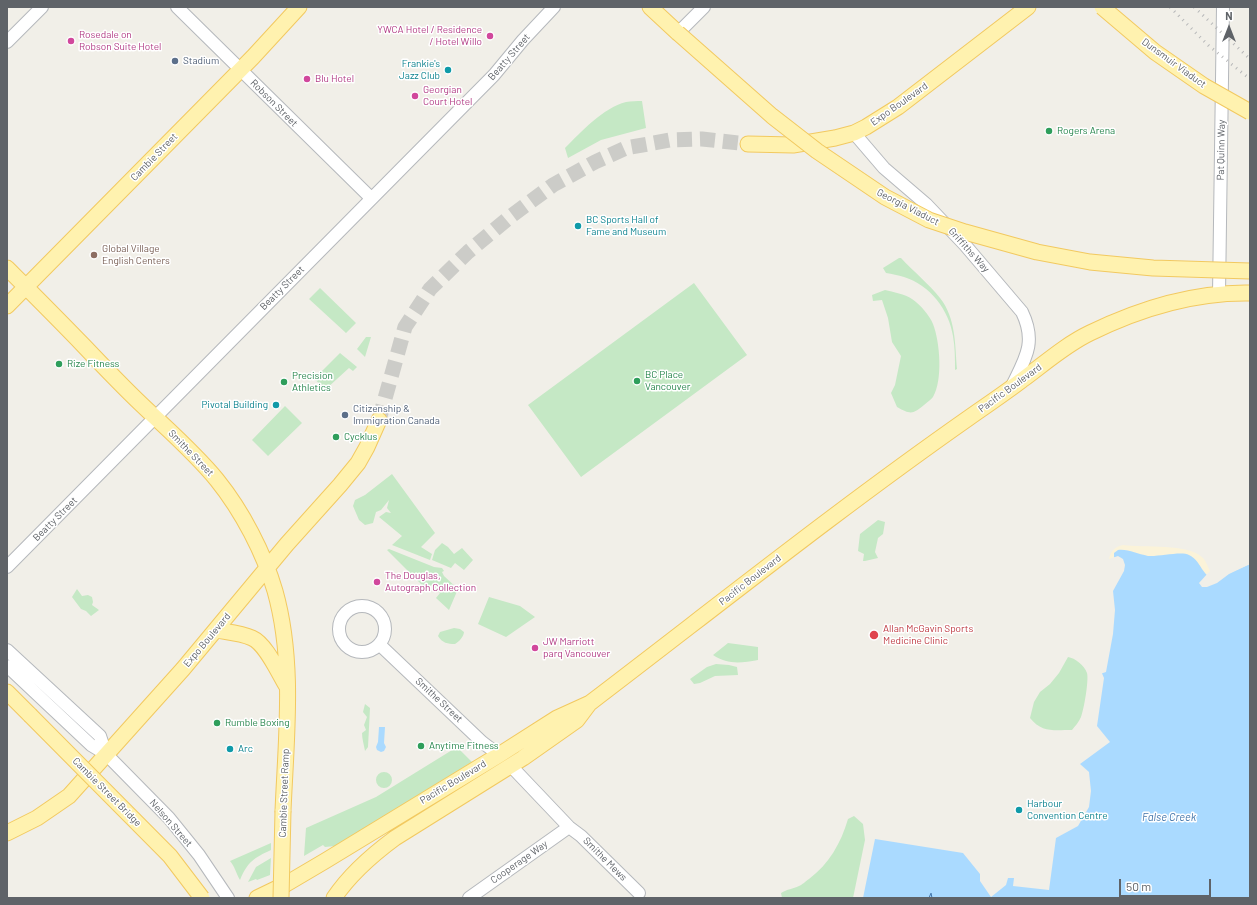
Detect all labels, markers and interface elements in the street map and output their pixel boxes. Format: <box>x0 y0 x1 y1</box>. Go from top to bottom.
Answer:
north arrow <box>1209 8 1249 48</box>
text: N <box>1225 9 1233 22</box>
place label: YWCA Hotel / Residence / Hotel Willo <box>377 24 482 48</box>
place label: Rosedale on Robson Suite Hotel <box>79 29 161 52</box>
marker: YWCA Hotel / Residence / Hotel Willo <box>485 31 495 41</box>
street label: Beatty Street <box>486 31 532 83</box>
marker: Rosedale on Robson Suite Hotel <box>66 36 76 46</box>
street label: Dunsmuir Viaduct <box>1139 36 1209 90</box>
place label: Stadium <box>183 55 219 67</box>
marker: Stadium <box>170 56 180 66</box>
place label: Frankie's Jazz Club <box>399 58 440 82</box>
marker: Frankie's Jazz Club <box>443 65 453 75</box>
place label: Blu Hotel <box>315 73 354 85</box>
marker: Blu Hotel <box>302 74 312 84</box>
street label: Robson Street <box>248 77 300 129</box>
street label: Expo Boulevard <box>868 80 930 128</box>
place label: Georgian Court Hotel <box>423 84 472 108</box>
marker: Georgian Court Hotel <box>410 91 420 101</box>
street label: Pat Quinn Way <box>1214 119 1228 181</box>
place label: Rogers Arena <box>1057 125 1115 137</box>
marker: Rogers Arena <box>1044 126 1054 136</box>
street label: Cambie Street <box>128 131 180 183</box>
street label: Georgia Viaduct <box>875 186 941 228</box>
place label: BC Sports Hall of Fame and Museum <box>586 214 666 238</box>
marker: BC Sports Hall of Fame and Museum <box>573 221 583 231</box>
street label: Griffiths Way <box>946 225 992 275</box>
place label: Global Village English Centers <box>102 243 170 266</box>
marker: Global Village English Centers <box>89 250 99 260</box>
street label: Beatty Street <box>257 263 307 313</box>
place label: Rize Fitness <box>67 358 119 370</box>
marker: Rize Fitness <box>54 359 64 369</box>
street label: Pacific Boulevard <box>976 361 1044 415</box>
place label: BC Place Vancouver <box>645 369 690 392</box>
place label: Precision Athletics <box>292 370 333 394</box>
marker: BC Place Vancouver <box>632 376 642 386</box>
marker: Precision Athletics <box>279 377 289 387</box>
place label: Pivotal Building <box>201 399 268 411</box>
marker: Pivotal Building <box>271 400 281 410</box>
place label: Citizenship & Immigration Canada <box>353 403 440 426</box>
marker: Citizenship & Immigration Canada <box>340 410 350 420</box>
street label: Smithe Street <box>166 427 216 479</box>
place label: Cycklus <box>344 431 377 443</box>
marker: Cycklus <box>331 432 341 442</box>
street label: Beatty Street <box>30 494 80 544</box>
street label: Pacific Boulevard <box>717 552 783 608</box>
place label: The Douglas, Autograph Collection <box>385 570 476 594</box>
marker: The Douglas, Autograph Collection <box>372 577 382 587</box>
street label: Expo Boulevard <box>181 610 233 670</box>
place label: Allan McGavin Sports Medicine Clinic <box>883 623 973 646</box>
marker: Allan McGavin Sports Medicine Clinic <box>868 629 880 641</box>
place label: JW Marriott parq Vancouver <box>543 636 610 660</box>
marker: JW Marriott parq Vancouver <box>530 643 540 653</box>
street label: Smithe Street <box>413 675 465 725</box>
place label: Rumble Boxing <box>225 717 289 729</box>
marker: Rumble Boxing <box>212 718 222 728</box>
place label: Anytime Fitness <box>429 740 499 752</box>
marker: Anytime Fitness <box>416 741 426 751</box>
place label: Arc <box>238 743 253 755</box>
marker: Arc <box>225 744 235 754</box>
street label: Cambie Street Ramp <box>276 748 292 838</box>
street label: Cambie Street Bridge <box>70 755 144 829</box>
street label: Pacific Boulevard <box>418 757 488 807</box>
street label: Nelson Street <box>147 797 195 849</box>
place label: Harbour Convention Centre <box>1027 798 1107 822</box>
marker: Harbour Convention Centre <box>1014 805 1024 815</box>
water label: False Creek <box>1142 810 1196 824</box>
street label: Smithe Mews <box>581 835 629 883</box>
street label: Cooperage Way <box>488 838 550 886</box>
scale bar <box>1121 871 1213 897</box>
text: 50 m <box>1126 879 1151 893</box>

